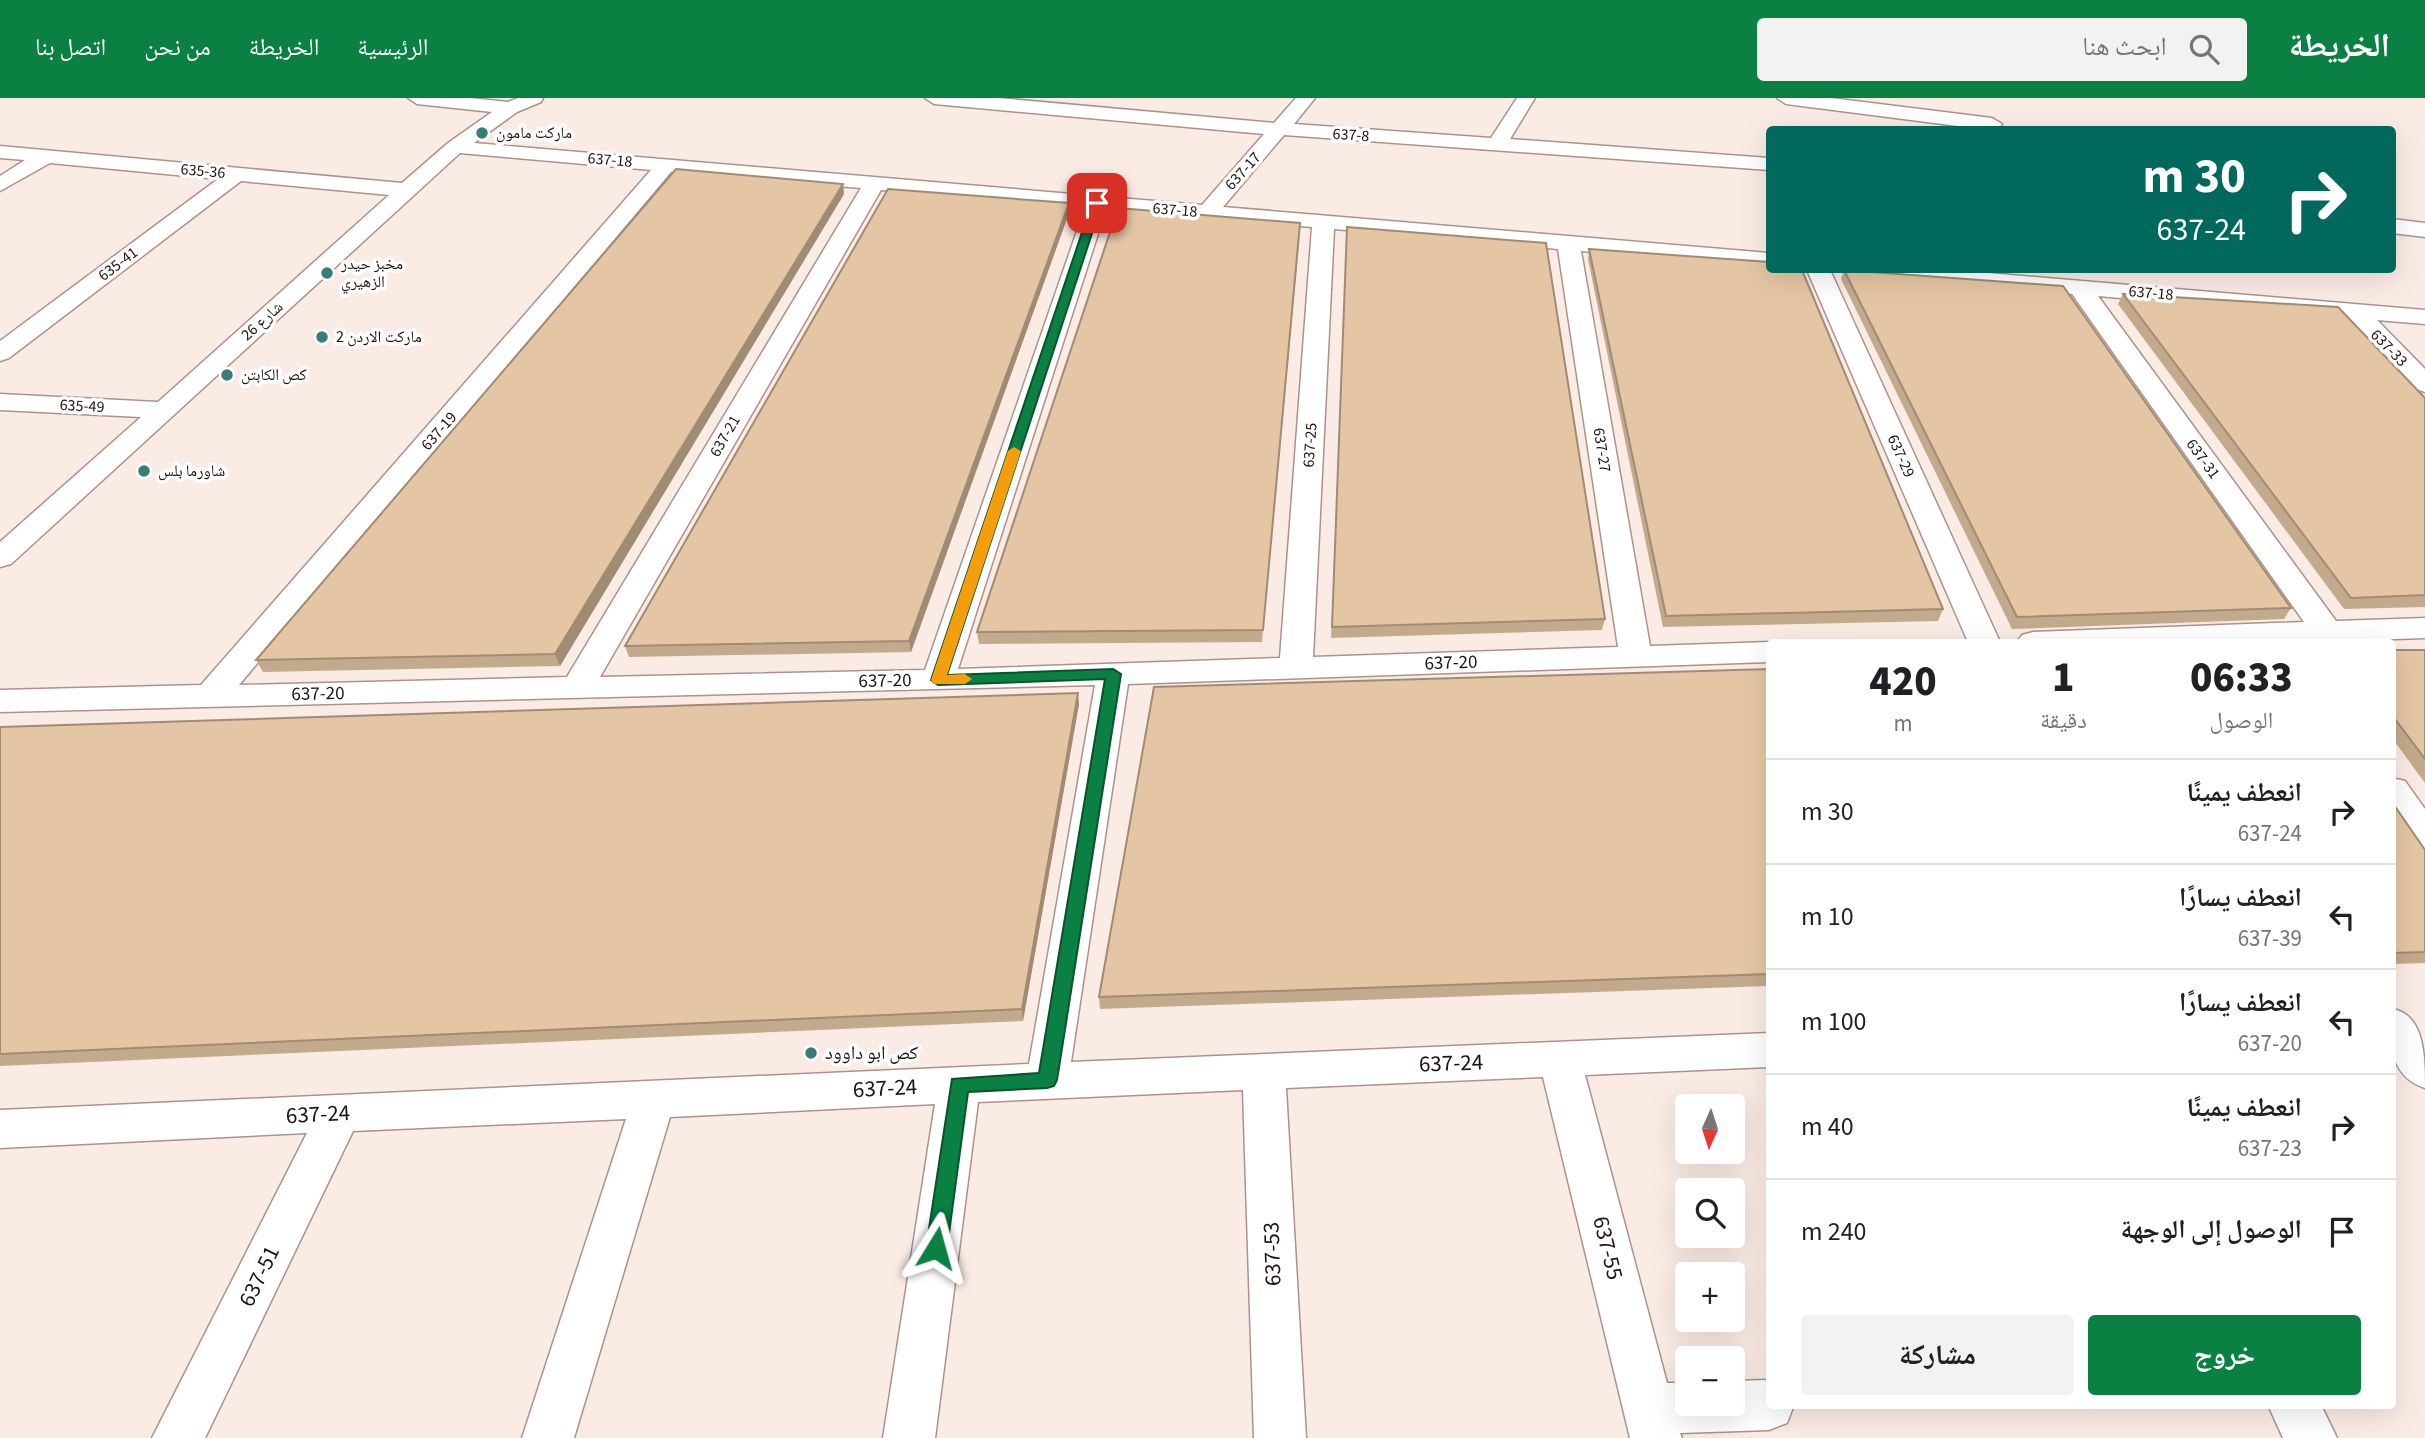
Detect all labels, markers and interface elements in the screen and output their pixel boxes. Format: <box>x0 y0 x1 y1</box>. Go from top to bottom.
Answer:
search box <box>1757 18 2247 81</box>
text: الخريطة <box>2289 22 2390 69</box>
text: ابحث هنا <box>2082 28 2167 65</box>
text: اتصل بنا <box>35 30 106 65</box>
text: من نحن <box>144 30 211 65</box>
text: الخريطة <box>249 30 319 65</box>
text: الرئيسية <box>357 30 429 65</box>
icon: search <box>2185 30 2223 68</box>
place label: ماركت مامون <box>496 122 572 144</box>
street label: 637-8 <box>1332 123 1370 147</box>
marker: ماركت مامون <box>474 125 490 141</box>
text: 30 m <box>2142 142 2246 212</box>
street label: 637-18 <box>587 147 633 173</box>
street label: 637-17 <box>1220 147 1266 195</box>
icon: right <box>2270 154 2361 245</box>
street label: 635-36 <box>180 158 226 184</box>
pin <box>1067 173 1127 233</box>
icon: arrive <box>1078 184 1116 222</box>
street label: 637-18 <box>1152 197 1198 223</box>
text: 637-24 <box>2157 207 2246 253</box>
street label: 635-41 <box>94 242 143 286</box>
place label: مخبز حيدر الزهيري <box>340 253 403 294</box>
marker: مخبز حيدر الزهيري <box>319 265 335 281</box>
street label: 637-18 <box>2128 280 2174 306</box>
street label: شارع 26 <box>236 296 288 346</box>
street label: 637-33 <box>2366 324 2412 372</box>
place label: ماركت الاردن 2 <box>336 326 422 348</box>
marker: ماركت الاردن 2 <box>314 329 330 345</box>
place label: كص الكابتن <box>241 364 307 386</box>
marker: كص الكابتن <box>219 367 235 383</box>
street label: 635-49 <box>59 394 105 418</box>
street label: 637-19 <box>416 407 462 455</box>
street label: 637-21 <box>704 411 746 461</box>
street label: 637-25 <box>1297 422 1323 468</box>
street label: 637-27 <box>1588 426 1616 474</box>
street label: 637-29 <box>1882 431 1920 481</box>
street label: 637-31 <box>2181 434 2225 484</box>
place label: شاورما بلس <box>158 460 225 482</box>
marker: شاورما بلس <box>136 463 152 479</box>
text: 1 <box>2052 648 2075 708</box>
text: 06:33 <box>2190 648 2293 708</box>
street label: 637-20 <box>1424 649 1478 677</box>
text: 420 <box>1869 652 1937 712</box>
street label: 637-20 <box>858 667 912 695</box>
street label: 637-20 <box>291 680 345 708</box>
text: دقيقة <box>2040 704 2087 737</box>
text: الوصول <box>2210 704 2273 737</box>
text: m <box>1893 707 1913 740</box>
text: انعطف يمينًا <box>2187 774 2302 811</box>
text: 30 m <box>1801 793 1854 830</box>
icon: right <box>2323 793 2361 831</box>
text: 637-24 <box>2238 817 2302 850</box>
text: انعطف يسارًا <box>2179 879 2302 916</box>
text: 10 m <box>1801 898 1854 935</box>
icon: left <box>2323 898 2361 936</box>
text: 637-39 <box>2238 922 2302 955</box>
text: انعطف يسارًا <box>2179 984 2302 1021</box>
text: 100 m <box>1801 1003 1867 1040</box>
icon: left <box>2323 1003 2361 1041</box>
text: 637-20 <box>2238 1027 2302 1060</box>
place label: كص ابو داوود <box>825 1040 918 1067</box>
marker: كص ابو داوود <box>803 1045 819 1061</box>
street label: 637-24 <box>1418 1045 1484 1081</box>
street label: 637-24 <box>852 1070 918 1106</box>
text: انعطف يمينًا <box>2187 1089 2302 1126</box>
north arrow <box>1675 1094 1745 1164</box>
map controls <box>1675 1094 1745 1416</box>
street label: 637-24 <box>285 1096 351 1132</box>
text: 40 m <box>1801 1108 1854 1145</box>
icon: right <box>2323 1108 2361 1146</box>
text: 637-23 <box>2238 1132 2302 1165</box>
button: search <box>1675 1178 1745 1248</box>
position arrow <box>899 1211 973 1285</box>
text: الوصول إلى الوجهة <box>2121 1211 2302 1248</box>
street label: 637-55 <box>1584 1213 1632 1283</box>
text: 240 m <box>1801 1213 1867 1250</box>
icon: arrive <box>2323 1213 2361 1251</box>
street label: 637-53 <box>1254 1221 1290 1287</box>
street label: 637-51 <box>230 1240 288 1312</box>
button: + <box>1675 1262 1745 1332</box>
button: مشاركة <box>1801 1315 2074 1395</box>
button: خروج <box>2088 1315 2361 1395</box>
button: − <box>1675 1346 1745 1416</box>

